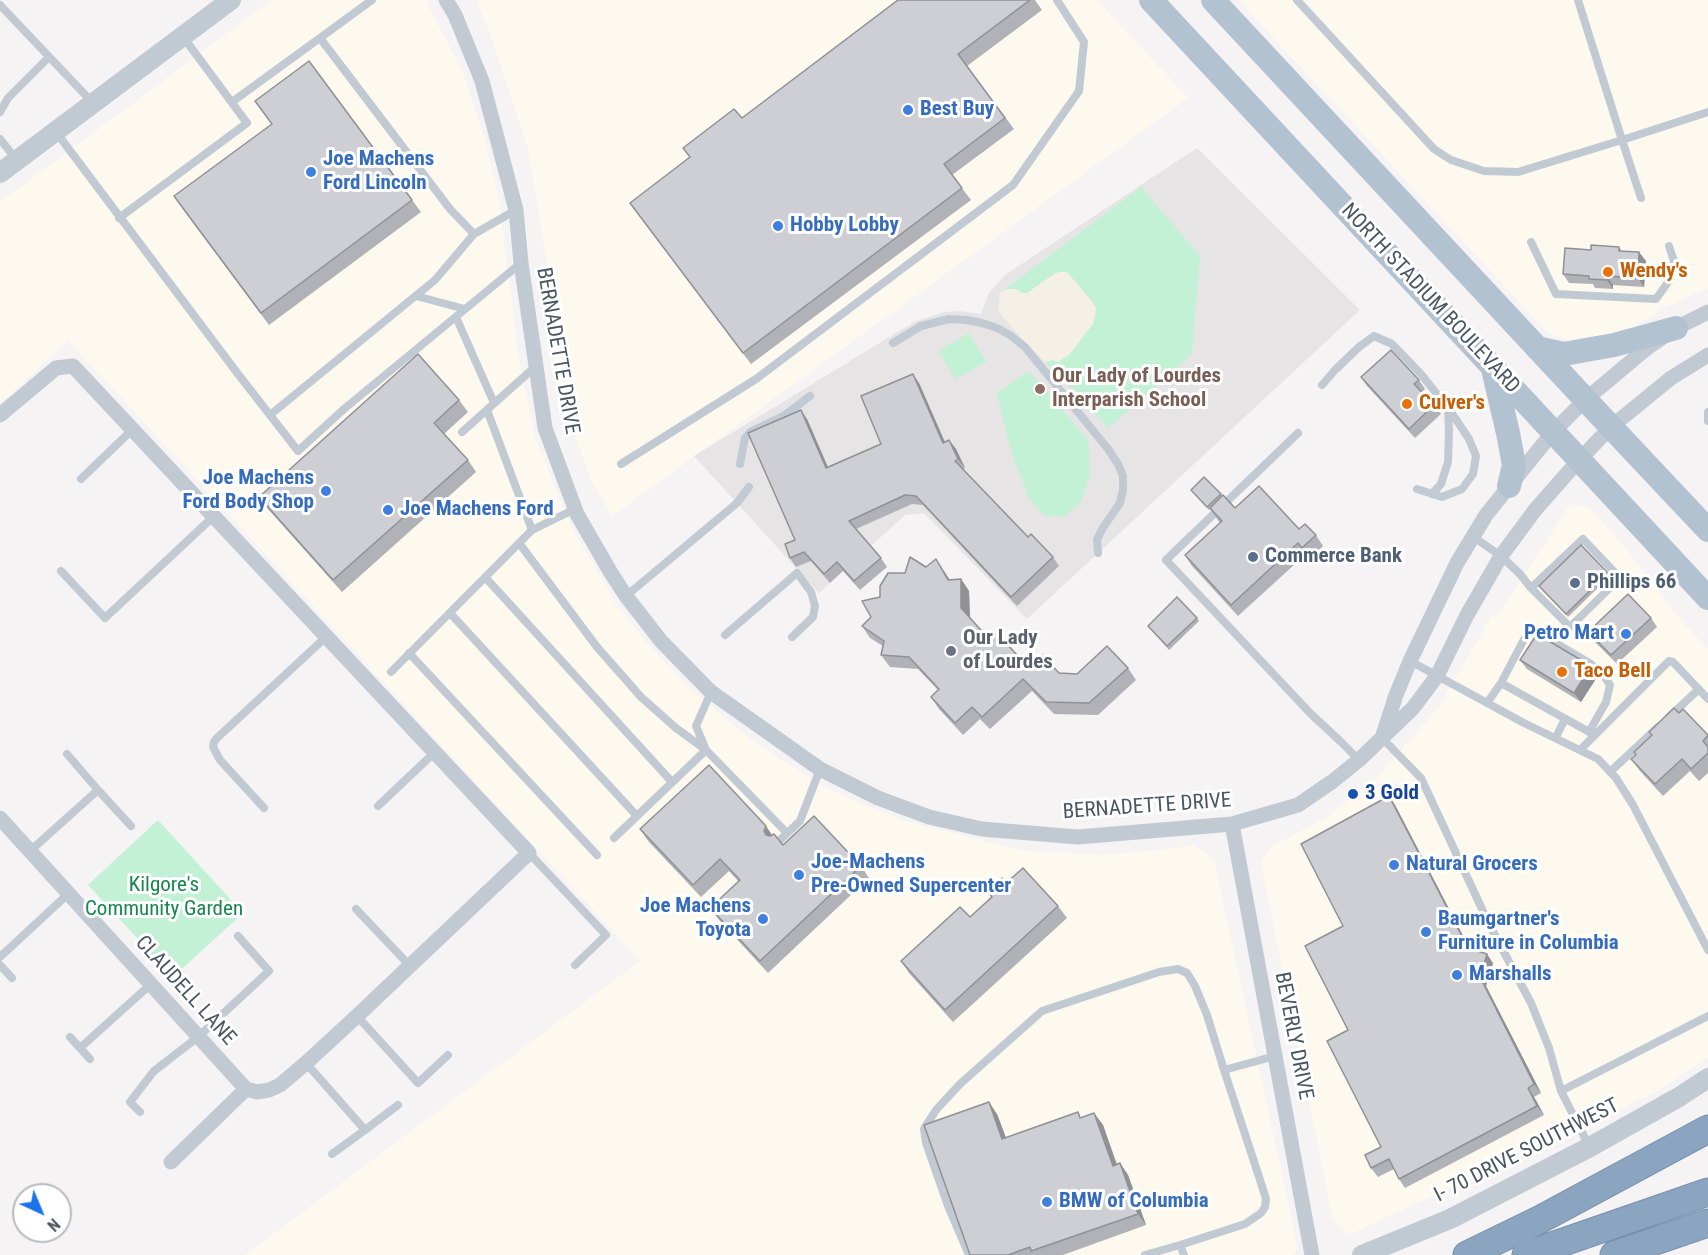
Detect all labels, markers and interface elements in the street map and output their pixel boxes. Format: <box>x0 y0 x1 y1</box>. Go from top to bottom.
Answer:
place label: Best Buy <box>920 97 994 123</box>
marker: Best Buy <box>901 103 915 117</box>
place label: Joe Machens Ford Lincoln <box>323 147 434 197</box>
marker: Joe Machens Ford Lincoln <box>304 165 318 179</box>
street label: NORTH STADIUM BOULEVARD <box>1335 199 1525 399</box>
place label: Hobby Lobby <box>790 213 899 239</box>
marker: Hobby Lobby <box>771 219 785 233</box>
place label: Wendy's <box>1620 259 1688 285</box>
marker: Wendy's <box>1601 265 1615 279</box>
street label: BERNADETTE DRIVE <box>530 266 584 436</box>
place label: Our Lady of Lourdes Interparish School <box>1052 364 1221 414</box>
marker: Our Lady of Lourdes Interparish School <box>1033 382 1047 396</box>
place label: Culver's <box>1419 391 1485 417</box>
marker: Culver's <box>1400 397 1414 411</box>
place label: Joe Machens Ford Body Shop <box>182 466 314 516</box>
marker: Joe Machens Ford Body Shop <box>319 484 333 498</box>
place label: Joe Machens Ford <box>400 497 554 523</box>
marker: Joe Machens Ford <box>381 503 395 517</box>
place label: Commerce Bank <box>1265 544 1402 570</box>
marker: Commerce Bank <box>1246 550 1260 564</box>
place label: Phillips 66 <box>1587 570 1676 596</box>
marker: Phillips 66 <box>1568 576 1582 590</box>
place label: Petro Mart <box>1524 621 1614 647</box>
place label: Our Lady of Lourdes <box>963 626 1053 676</box>
marker: Petro Mart <box>1619 627 1633 641</box>
marker: Our Lady of Lourdes <box>944 644 958 658</box>
place label: Taco Bell <box>1574 659 1651 685</box>
marker: Taco Bell <box>1555 665 1569 679</box>
place label: 3 Gold <box>1365 781 1419 807</box>
marker: 3 Gold <box>1346 787 1360 801</box>
street label: BERNADETTE DRIVE <box>1062 789 1232 825</box>
place label: Joe-Machens Pre-Owned Supercenter <box>811 850 1011 900</box>
place label: Natural Grocers <box>1406 852 1538 878</box>
marker: Natural Grocers <box>1387 858 1401 872</box>
marker: Joe-Machens Pre-Owned Supercenter <box>792 868 806 882</box>
park label: Kilgore's Community Garden <box>85 873 243 923</box>
place label: Joe Machens Toyota <box>640 894 751 944</box>
place label: Baumgartner's Furniture in Columbia <box>1438 907 1619 957</box>
marker: Joe Machens Toyota <box>756 912 770 926</box>
marker: Baumgartner's Furniture in Columbia <box>1419 925 1433 939</box>
street label: CLAUDELL LANE <box>129 931 241 1051</box>
place label: Marshalls <box>1469 962 1552 988</box>
marker: Marshalls <box>1450 968 1464 982</box>
street label: BEVERLY DRIVE <box>1268 970 1318 1102</box>
street label: I- 70 DRIVE SOUTHWEST <box>1431 1094 1623 1208</box>
north arrow <box>12 1183 72 1243</box>
place label: BMW of Columbia <box>1059 1189 1209 1215</box>
marker: BMW of Columbia <box>1040 1195 1054 1209</box>
text: N <box>43 1215 64 1235</box>

